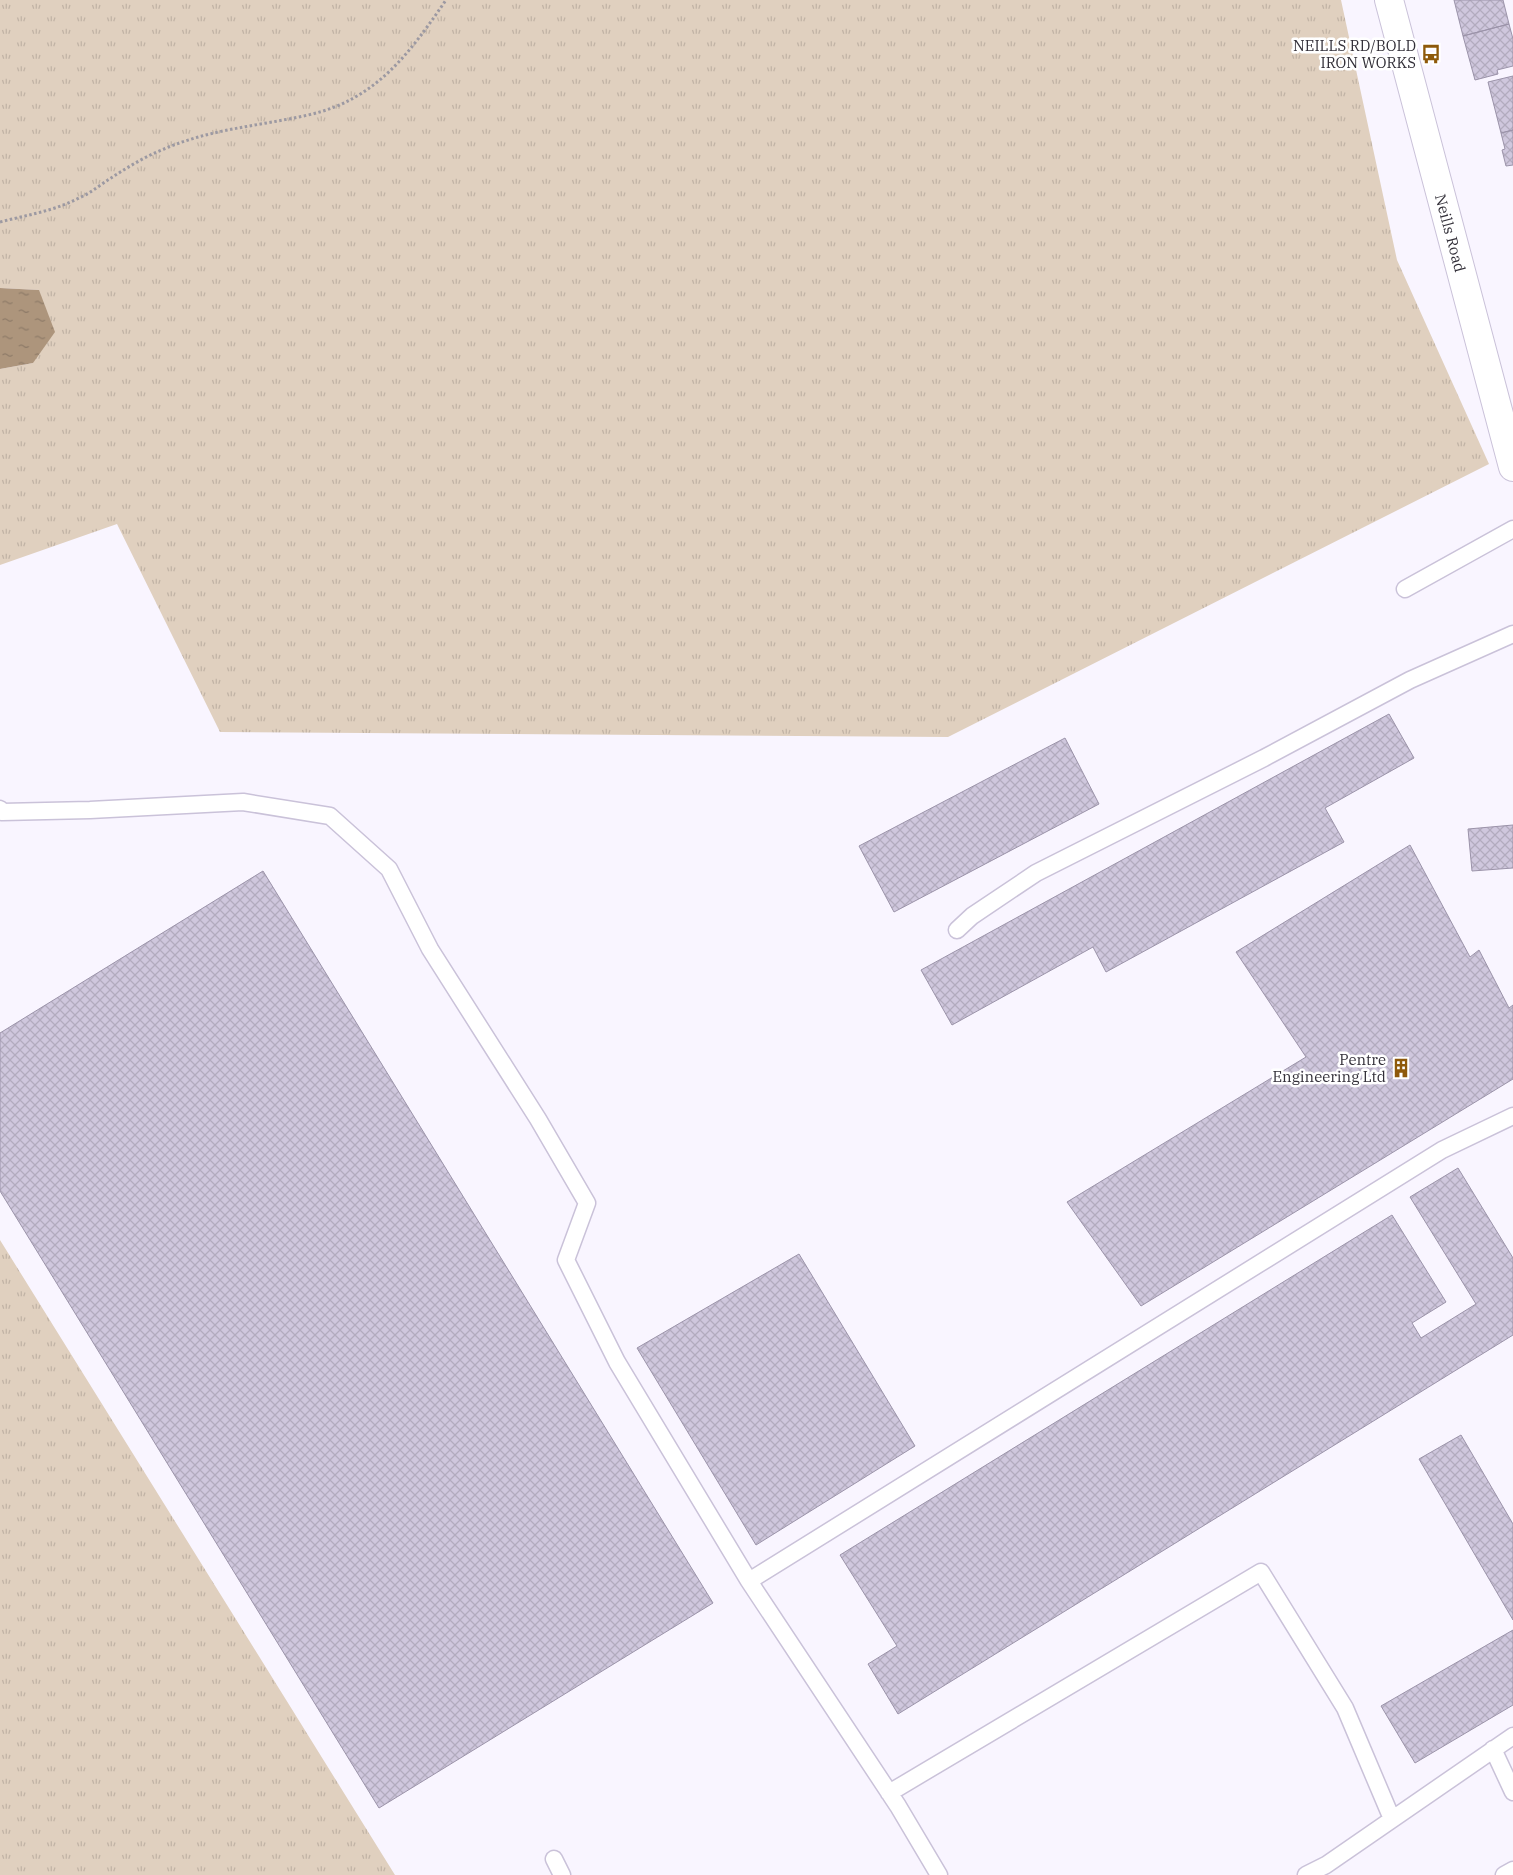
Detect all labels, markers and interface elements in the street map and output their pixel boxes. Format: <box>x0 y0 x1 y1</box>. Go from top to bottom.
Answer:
place label: NEILLS RD/BOLD IRON WORKS <box>1293 36 1416 72</box>
bus stop icon: NEILLS RD/BOLD IRON WORKS <box>1420 43 1442 65</box>
street label: Neills Road <box>1431 192 1470 274</box>
place label: Pentre Engineering Ltd <box>1272 1050 1386 1086</box>
building icon: Pentre Engineering Ltd <box>1390 1057 1412 1079</box>

